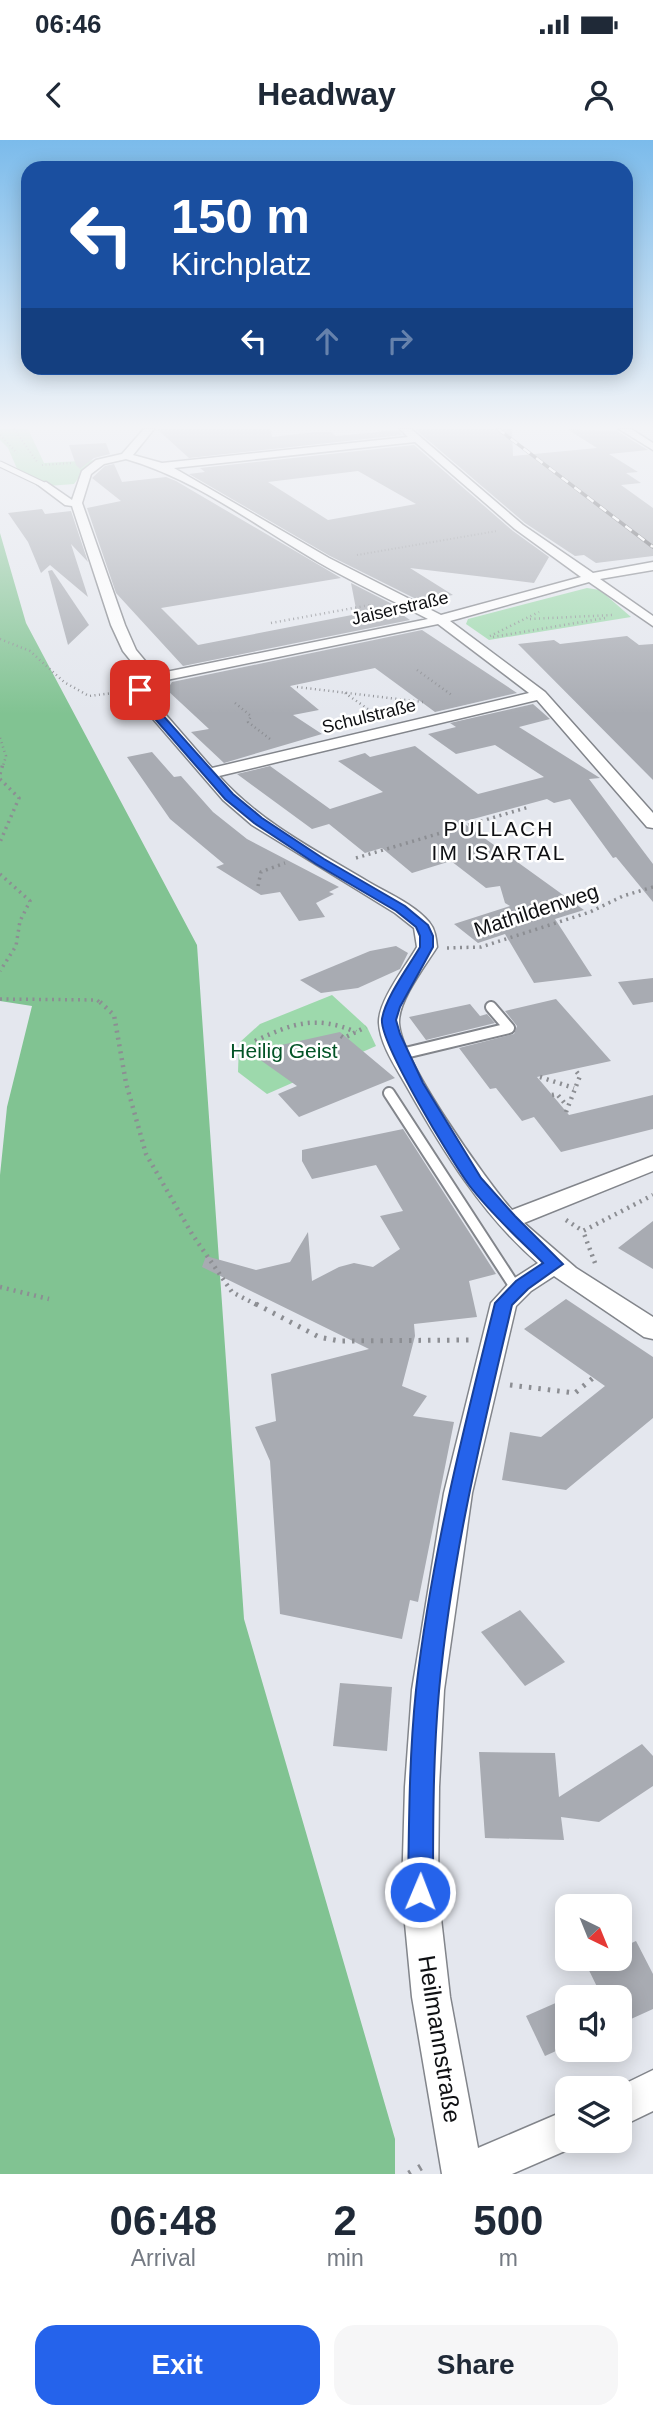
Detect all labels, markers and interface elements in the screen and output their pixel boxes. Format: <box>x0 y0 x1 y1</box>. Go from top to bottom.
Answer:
text: 06:46 <box>35 9 102 39</box>
icon: back <box>35 76 73 114</box>
text: Headway <box>257 76 396 112</box>
icon: person <box>580 76 618 114</box>
icon: left <box>56 189 147 280</box>
text: 150 m <box>171 189 310 243</box>
text: Kirchplatz <box>171 246 312 282</box>
icon: left <box>235 322 273 360</box>
icon: ahead <box>308 322 346 360</box>
icon: right <box>381 322 419 360</box>
street label: Jaiserstraße <box>350 587 450 629</box>
pin <box>110 660 170 720</box>
icon: arrive <box>121 671 159 709</box>
street label: Schulstraße <box>320 695 418 737</box>
district label: PULLACH IM ISARTAL <box>432 817 566 864</box>
street label: Mathildenweg <box>471 879 601 941</box>
park label: Heilig Geist <box>230 1039 338 1062</box>
position arrow <box>383 1855 457 1929</box>
north arrow <box>555 1894 632 1970</box>
map controls <box>555 1894 632 2153</box>
street label: Heilmannstraße <box>413 1953 467 2125</box>
button: sound <box>555 1985 632 2062</box>
button: layers <box>555 2076 632 2153</box>
text: 06:48 <box>110 2197 217 2244</box>
text: 2 <box>333 2197 357 2244</box>
text: 500 <box>473 2197 543 2244</box>
text: Arrival <box>131 2245 196 2271</box>
text: min <box>327 2245 364 2271</box>
text: m <box>499 2245 518 2271</box>
button: Exit <box>35 2325 320 2405</box>
button: Share <box>334 2325 618 2405</box>

